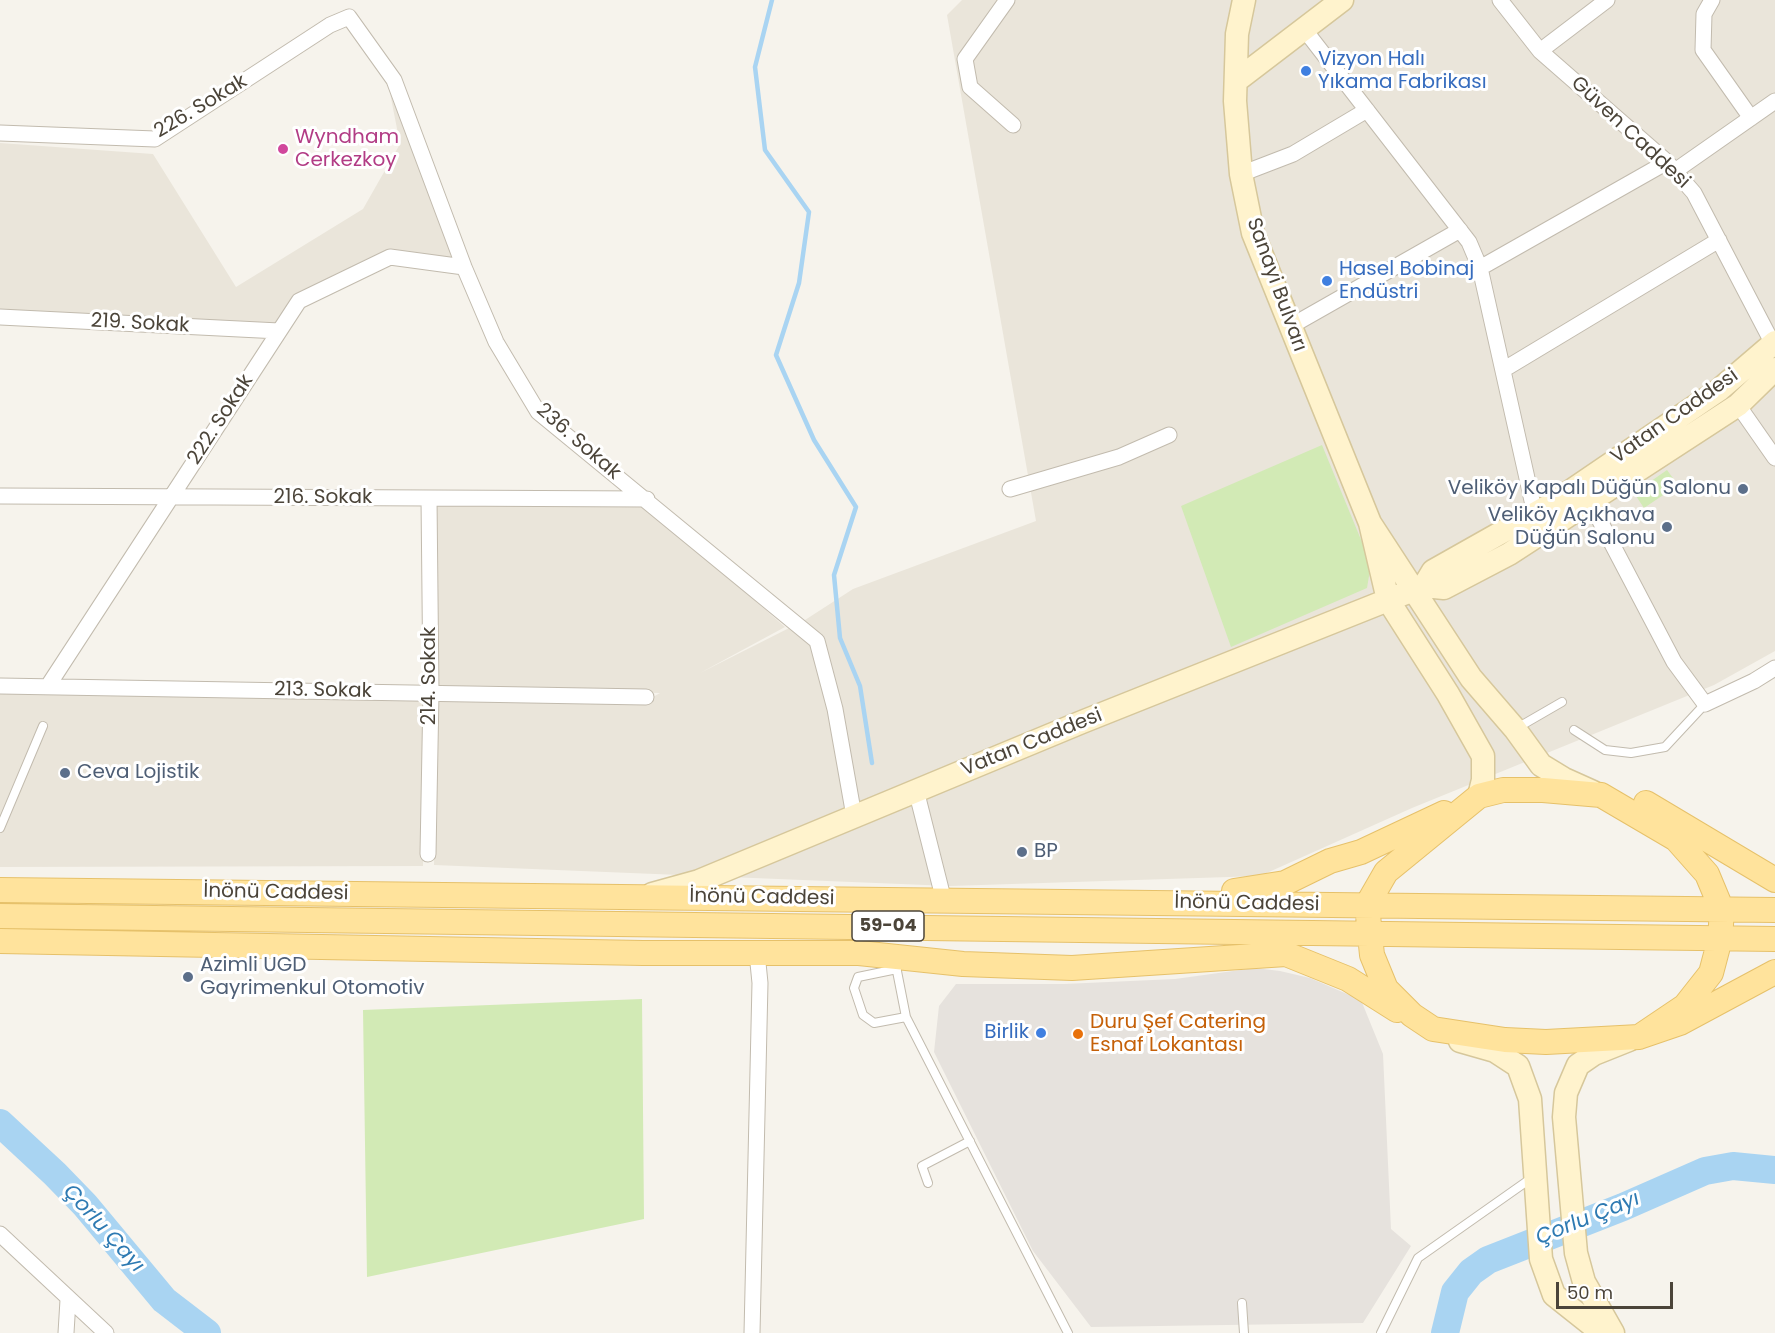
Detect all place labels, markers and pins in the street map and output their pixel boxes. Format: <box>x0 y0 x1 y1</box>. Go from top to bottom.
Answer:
place label: Vizyon Halı Yıkama Fabrikası <box>1318 48 1487 95</box>
marker: Vizyon Halı Yıkama Fabrikası <box>1299 64 1313 78</box>
place label: Wyndham Cerkezkoy <box>295 126 399 173</box>
marker: Wyndham Cerkezkoy <box>276 142 290 156</box>
place label: Hasel Bobinaj Endüstri <box>1339 258 1474 305</box>
marker: Hasel Bobinaj Endüstri <box>1320 274 1334 288</box>
place label: Veliköy Kapalı Düğün Salonu <box>1448 477 1731 501</box>
marker: Veliköy Kapalı Düğün Salonu <box>1736 482 1750 496</box>
place label: Veliköy Açıkhava Düğün Salonu <box>1488 504 1655 551</box>
marker: Veliköy Açıkhava Düğün Salonu <box>1660 520 1674 534</box>
place label: Ceva Lojistik <box>77 761 199 785</box>
marker: Ceva Lojistik <box>58 766 72 780</box>
place label: BP <box>1034 840 1058 864</box>
marker: BP <box>1015 845 1029 859</box>
place label: Azimli UGD Gayrimenkul Otomotiv <box>200 954 424 1001</box>
marker: Azimli UGD Gayrimenkul Otomotiv <box>181 970 195 984</box>
place label: Duru Şef Catering Esnaf Lokantası <box>1090 1011 1266 1058</box>
place label: Birlik <box>984 1021 1029 1045</box>
marker: Birlik <box>1034 1026 1048 1040</box>
marker: Duru Şef Catering Esnaf Lokantası <box>1071 1027 1085 1041</box>

